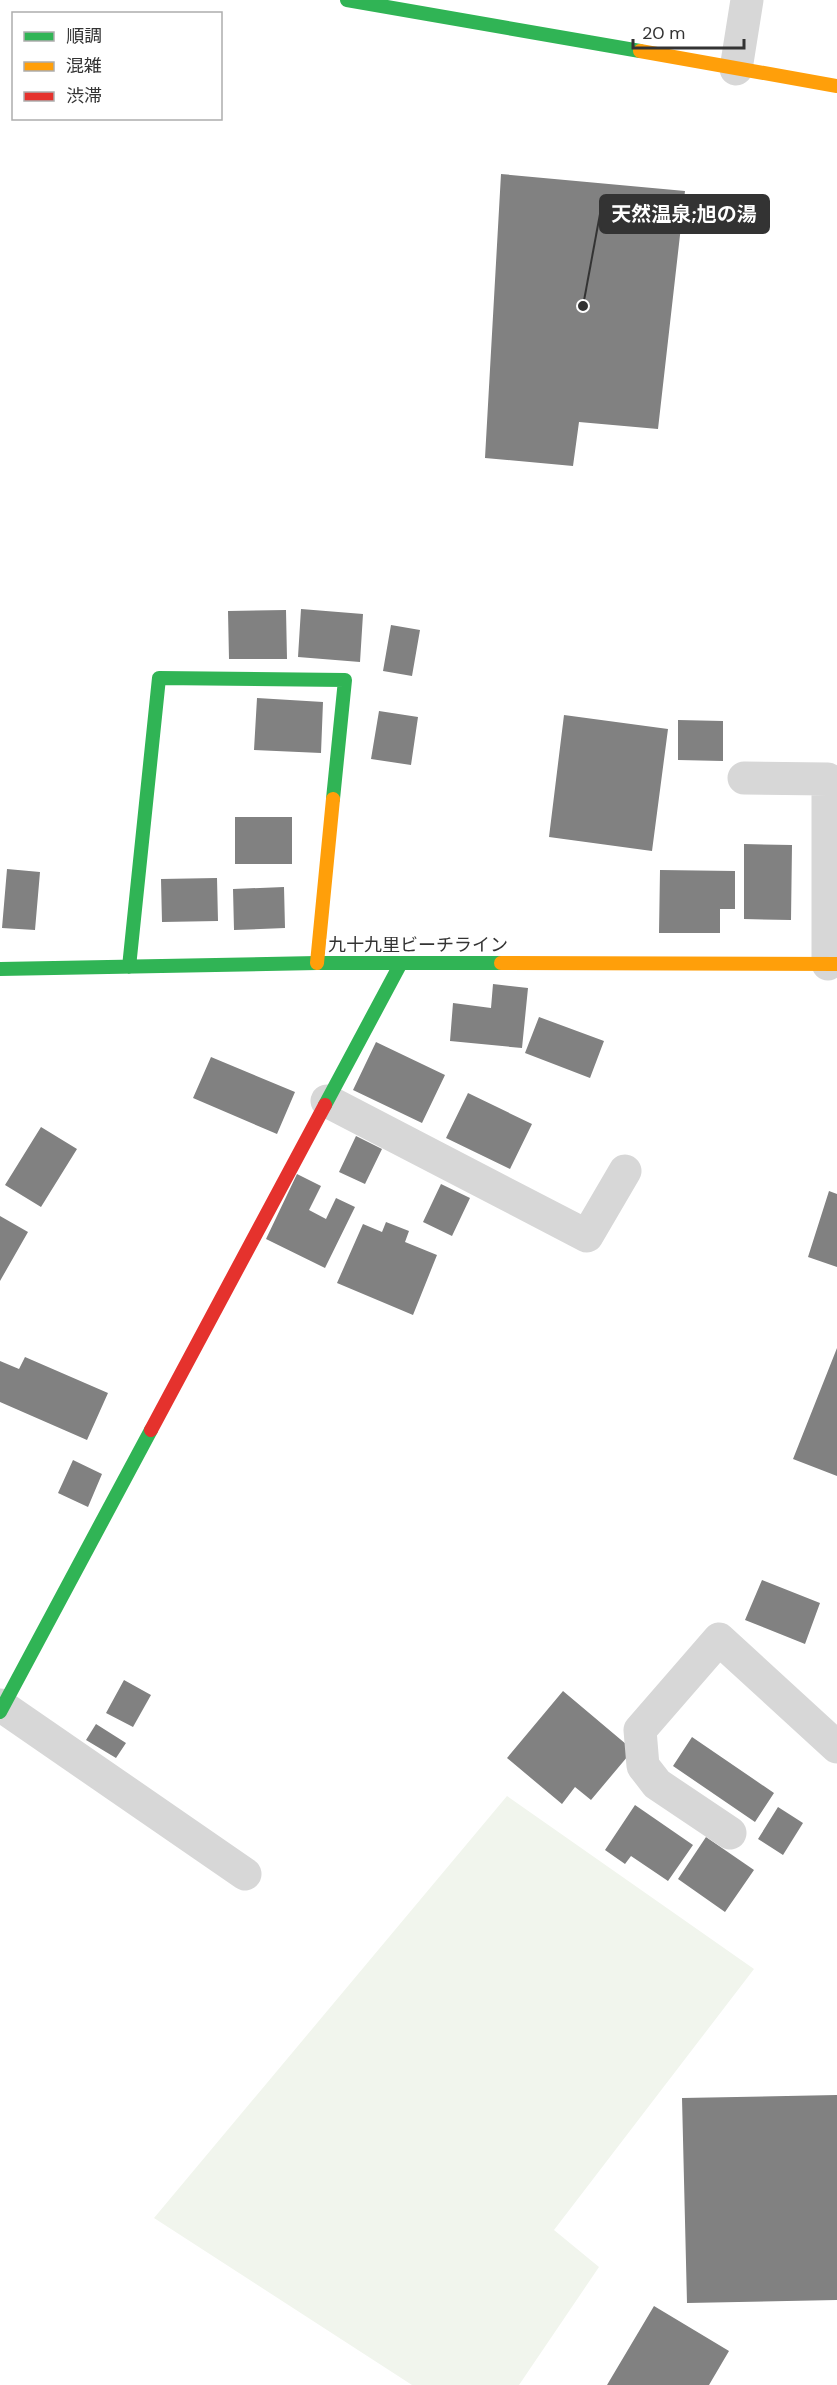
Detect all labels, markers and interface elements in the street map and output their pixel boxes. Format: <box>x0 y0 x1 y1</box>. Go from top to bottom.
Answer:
legend <box>12 12 222 120</box>
scale bar <box>633 12 744 50</box>
text: 20 m <box>642 21 685 45</box>
text: 順調 <box>66 24 102 48</box>
text: 混雑 <box>66 54 102 78</box>
text: 渋滞 <box>66 84 102 108</box>
callout: 天然温泉;旭の湯 <box>600 195 769 233</box>
text: 天然温泉;旭の湯 <box>611 201 757 227</box>
street label: 九十九里ビーチライン <box>328 933 508 957</box>

